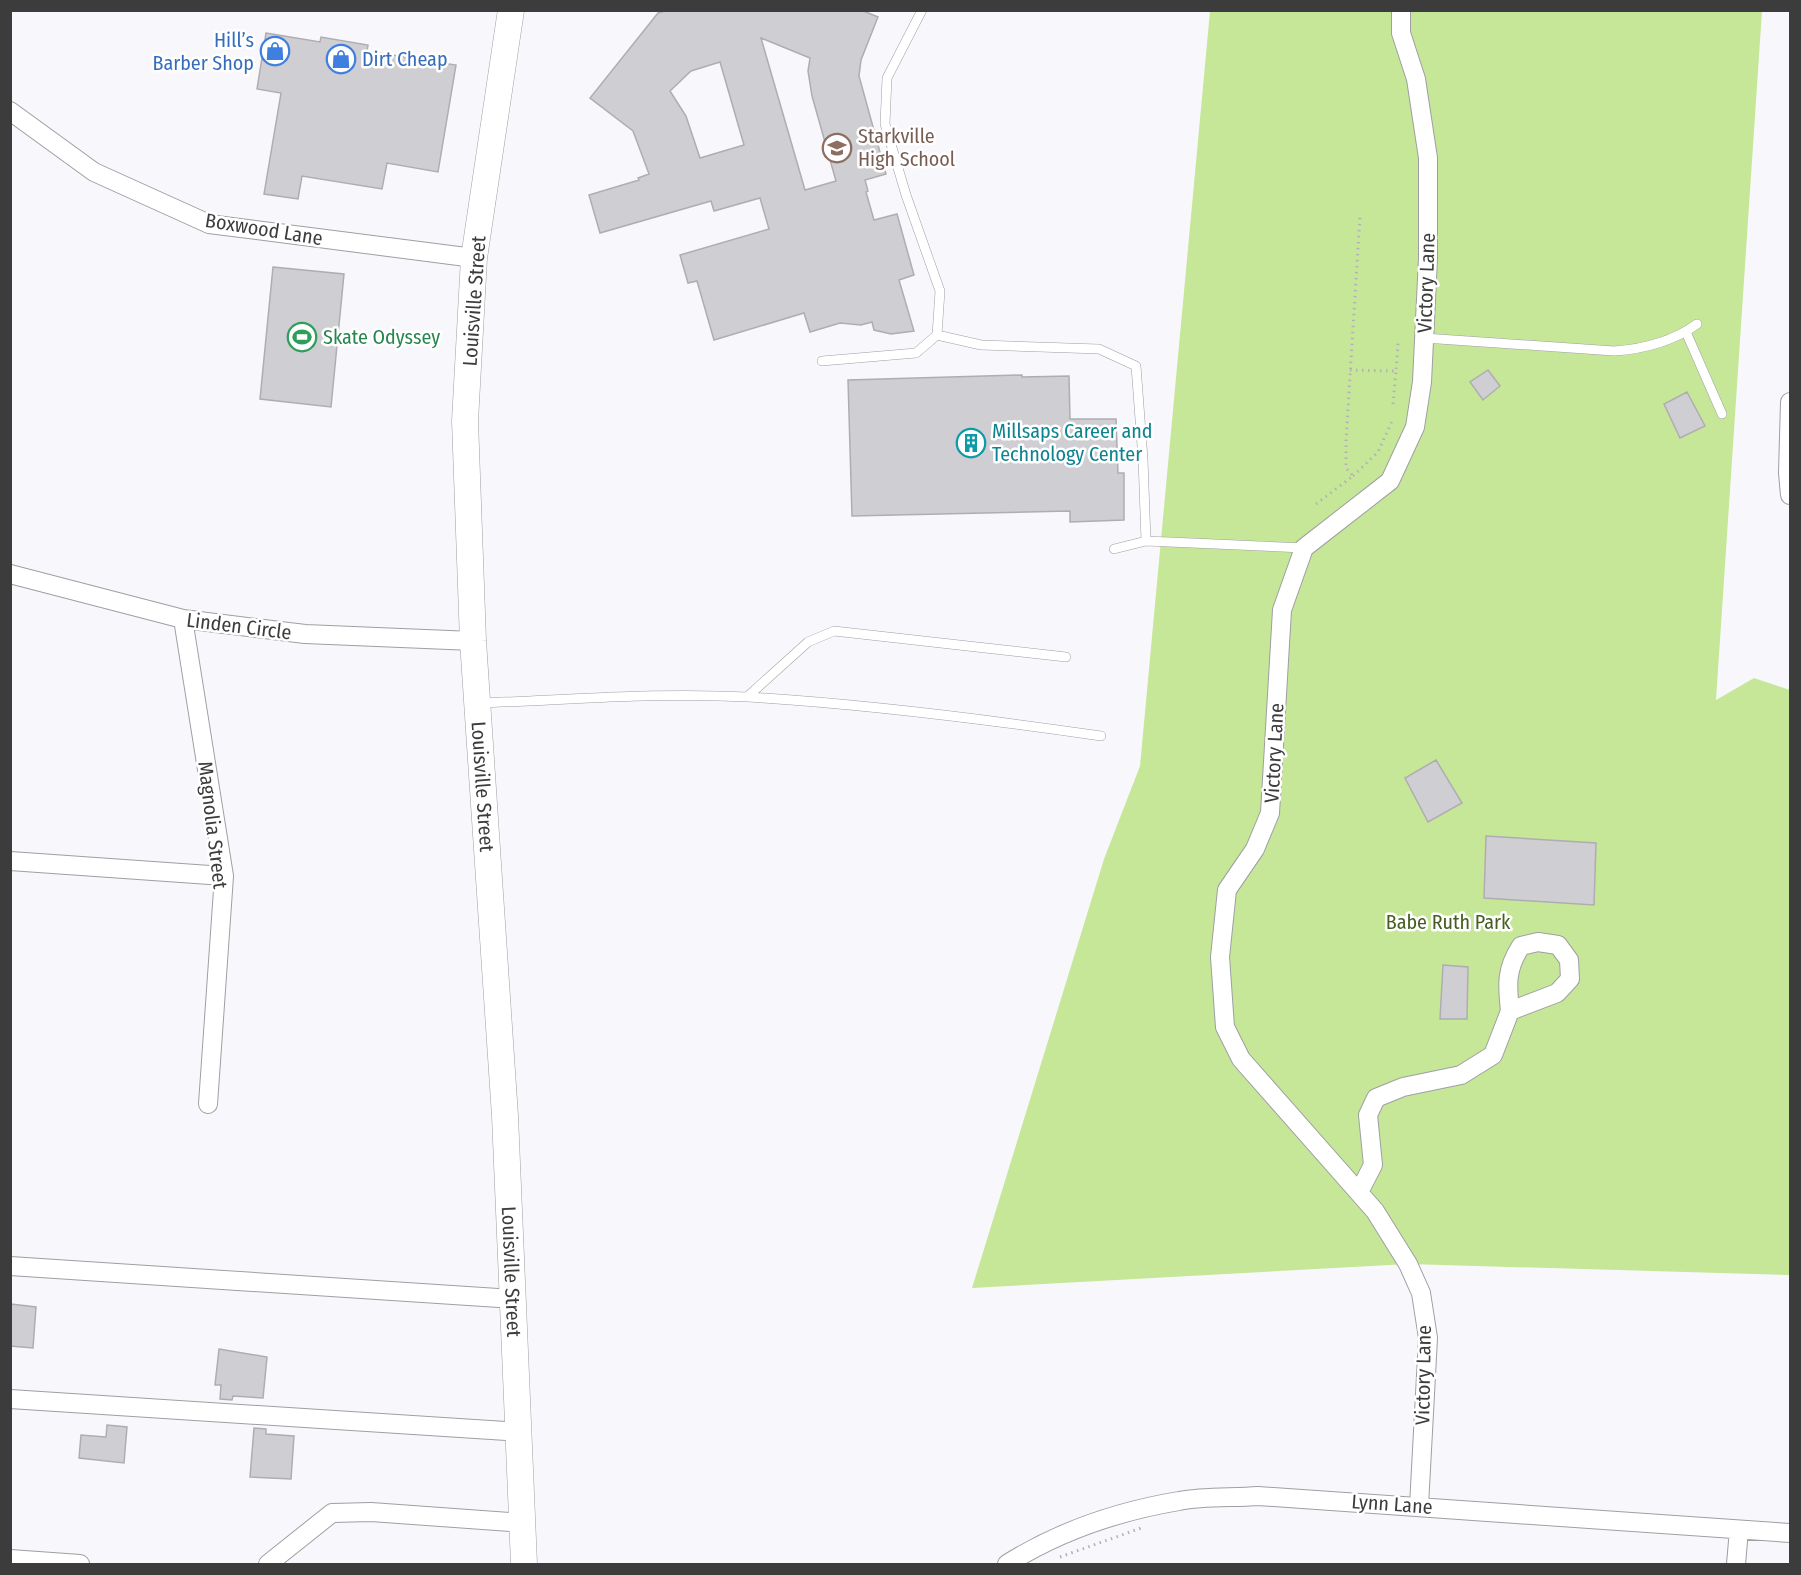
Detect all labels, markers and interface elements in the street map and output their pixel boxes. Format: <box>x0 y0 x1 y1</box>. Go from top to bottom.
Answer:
place label: Hill’s Barber Shop <box>152 28 254 75</box>
shop icon: Hill’s Barber Shop <box>259 35 291 67</box>
shop icon: Dirt Cheap <box>325 43 357 75</box>
place label: Dirt Cheap <box>362 47 448 71</box>
place label: Starkville High School <box>858 124 955 171</box>
school or university icon: Starkville High School <box>821 132 853 164</box>
street label: Boxwood Lane <box>204 208 324 250</box>
street label: Victory Lane <box>1412 233 1440 333</box>
street label: Louisville Street <box>457 234 491 367</box>
sports icon: Skate Odyssey <box>286 321 318 353</box>
place label: Skate Odyssey <box>323 325 440 349</box>
place label: Millsaps Career and Technology Center <box>992 419 1153 466</box>
building icon: Millsaps Career and Technology Center <box>955 427 987 459</box>
street label: Linden Circle <box>185 608 293 644</box>
street label: Victory Lane <box>1259 702 1289 804</box>
street label: Louisville Street <box>466 720 499 853</box>
street label: Magnolia Street <box>193 760 233 891</box>
park label: Babe Ruth Park <box>1386 910 1511 934</box>
street label: Louisville Street <box>497 1206 526 1338</box>
street label: Victory Lane <box>1410 1325 1436 1425</box>
street label: Lynn Lane <box>1351 1489 1433 1519</box>

